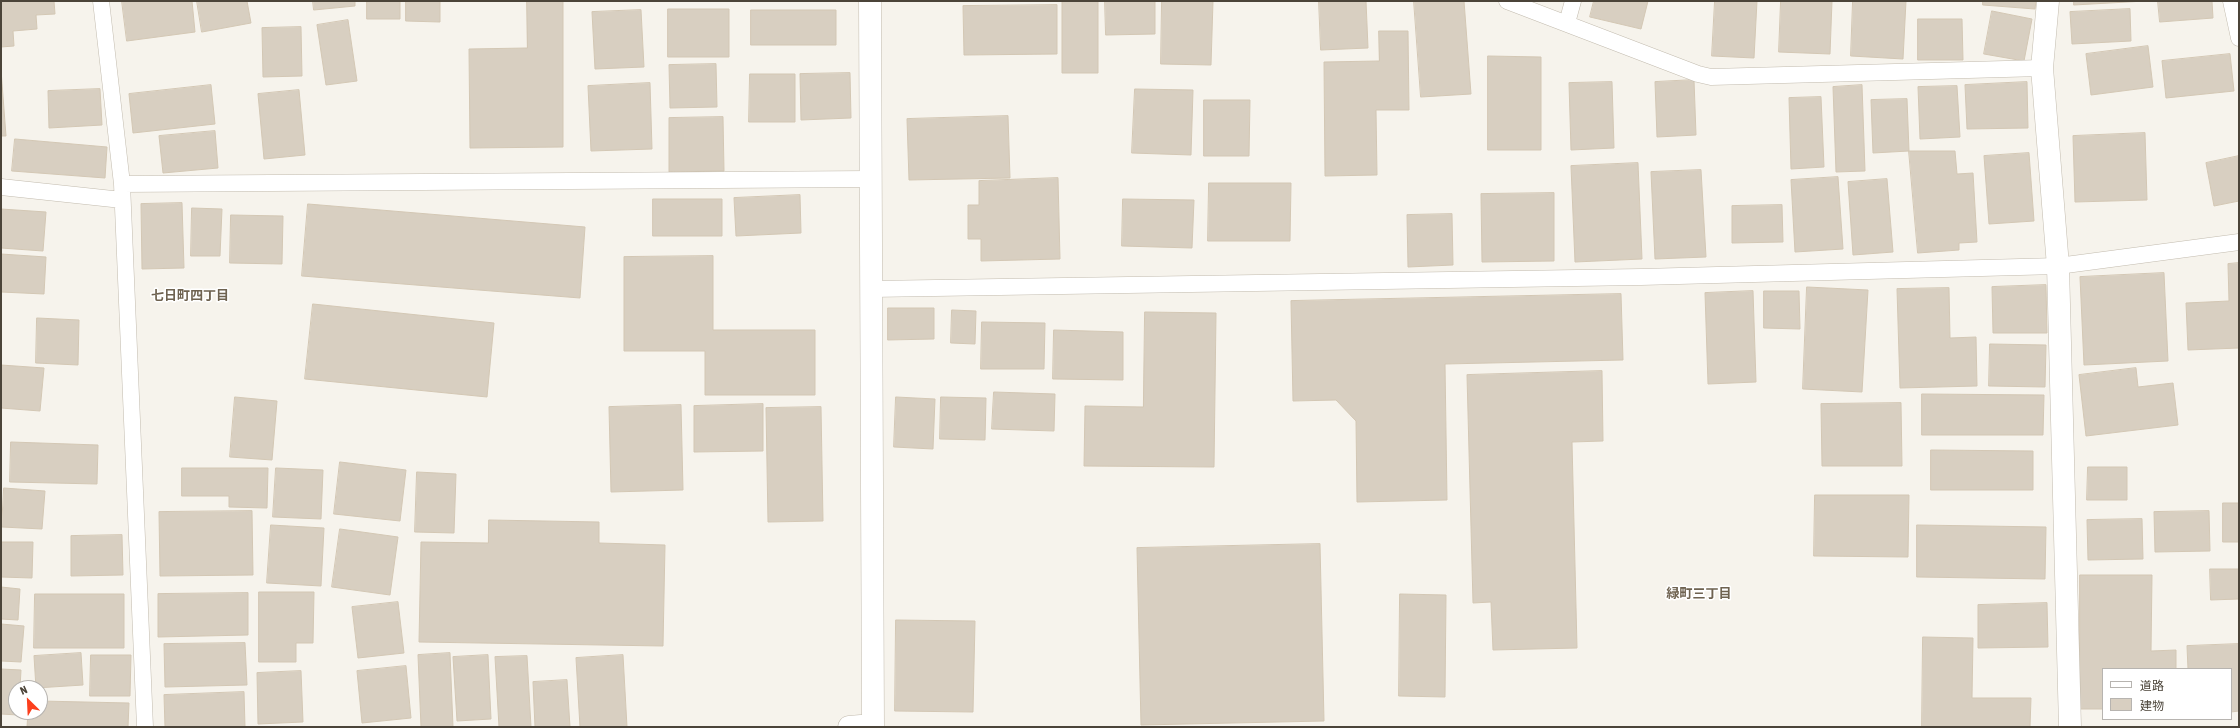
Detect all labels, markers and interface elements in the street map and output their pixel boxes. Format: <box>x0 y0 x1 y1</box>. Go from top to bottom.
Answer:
district label: 七日町四丁目 <box>151 288 229 304</box>
district label: 緑町三丁目 <box>1667 586 1731 602</box>
legend <box>2102 668 2232 720</box>
text: 道路 <box>2140 679 2164 693</box>
north arrow <box>8 680 48 720</box>
text: N <box>18 683 29 697</box>
text: 建物 <box>2140 699 2164 713</box>

